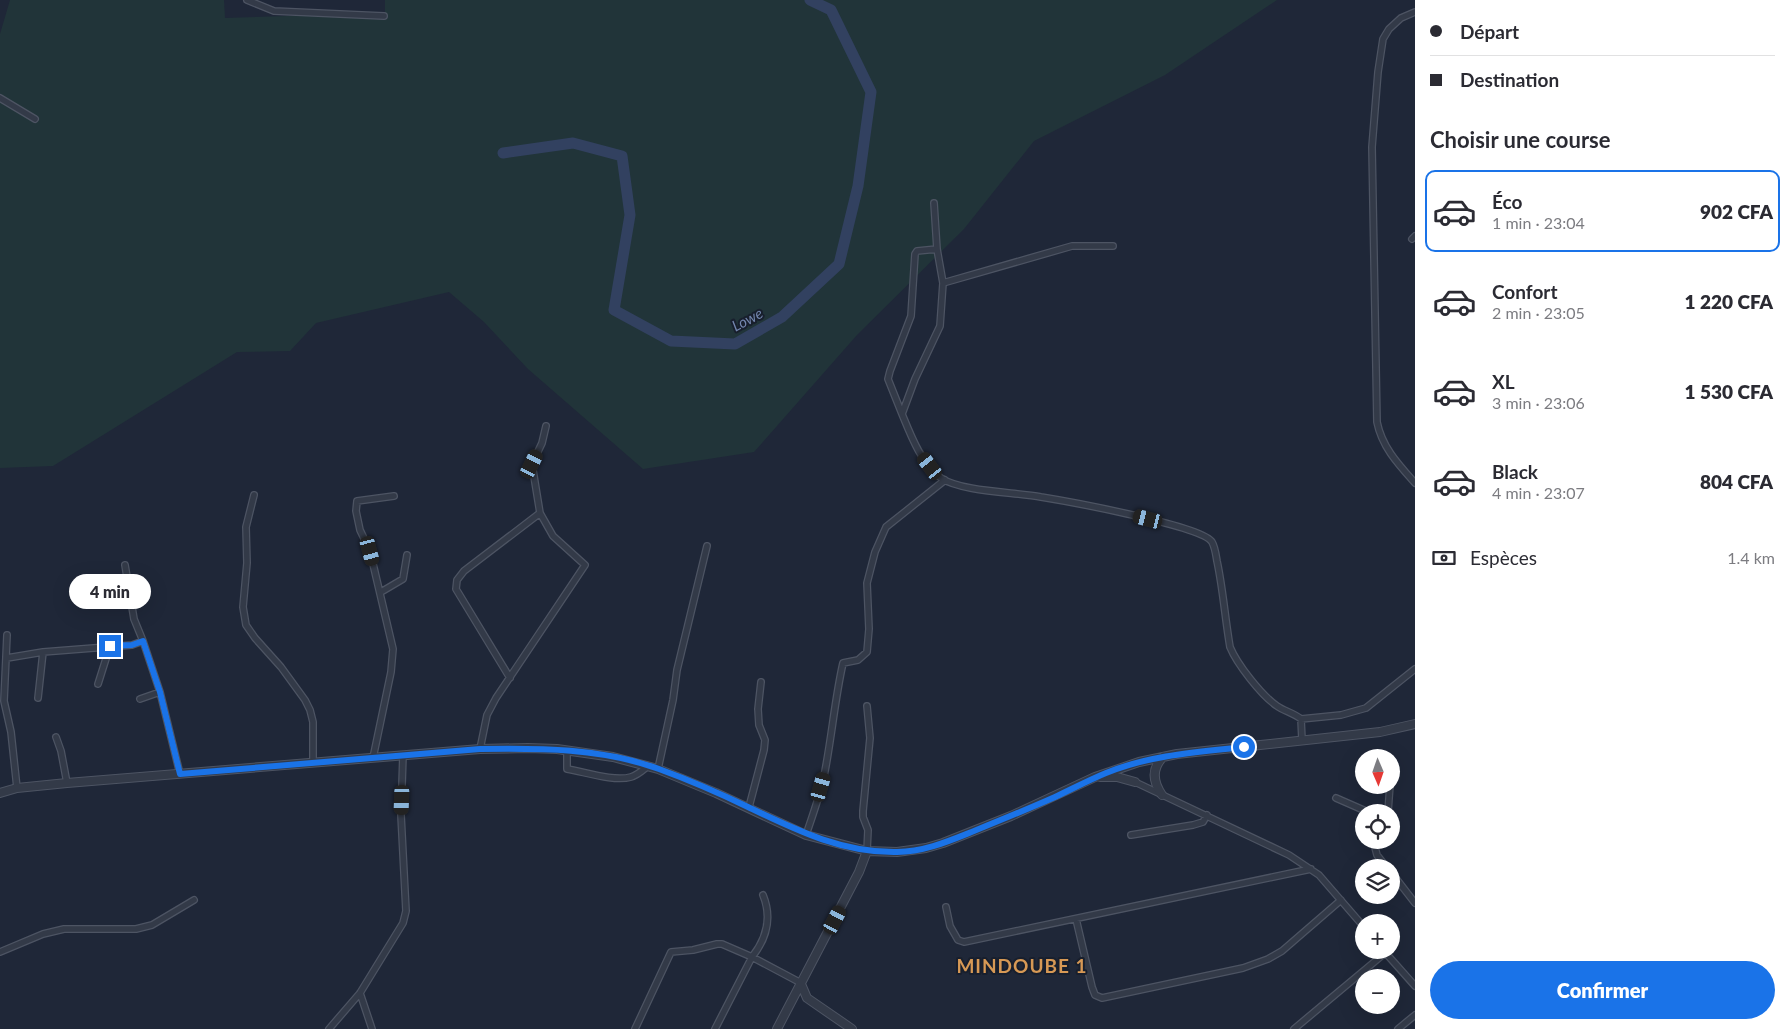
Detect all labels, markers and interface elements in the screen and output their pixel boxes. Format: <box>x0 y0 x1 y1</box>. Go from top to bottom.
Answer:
text: Départ <box>1460 20 1519 43</box>
text: Destination <box>1460 68 1559 91</box>
text: Choisir une course <box>1430 126 1611 153</box>
icon: car <box>1432 189 1477 234</box>
text: Éco <box>1492 190 1522 213</box>
text: 902 CFA <box>1700 200 1773 223</box>
text: 1 min · 23:04 <box>1492 213 1585 232</box>
icon: car <box>1432 279 1477 324</box>
text: Confort <box>1492 280 1557 303</box>
text: 1 220 CFA <box>1685 290 1773 313</box>
text: 2 min · 23:05 <box>1492 303 1585 322</box>
water label: Lowe <box>729 304 765 334</box>
icon: car <box>1432 369 1477 414</box>
text: XL <box>1492 370 1515 393</box>
text: 1 530 CFA <box>1685 380 1773 403</box>
text: 3 min · 23:06 <box>1492 393 1585 412</box>
car <box>518 447 545 481</box>
car <box>914 450 945 482</box>
icon: car <box>1432 459 1477 504</box>
text: Black <box>1492 460 1538 483</box>
text: 804 CFA <box>1700 470 1773 493</box>
text: 4 min · 23:07 <box>1492 483 1585 502</box>
car <box>1131 508 1164 530</box>
car <box>358 535 381 567</box>
icon: cash <box>1430 544 1458 572</box>
text: Espèces <box>1470 546 1537 569</box>
text: 1.4 km <box>1727 548 1775 567</box>
callout: 4 min <box>69 574 151 608</box>
text: 4 min <box>90 582 130 601</box>
route end <box>99 635 121 657</box>
route start <box>1233 736 1255 758</box>
north arrow <box>1355 749 1400 794</box>
map controls <box>1355 749 1400 1014</box>
car <box>809 771 832 803</box>
car <box>393 785 410 815</box>
button: locate <box>1355 804 1400 849</box>
button: layers <box>1355 859 1400 904</box>
car <box>821 903 848 937</box>
button: + <box>1355 914 1400 959</box>
district label: MINDOUBE 1 <box>956 954 1088 977</box>
button: Confirmer <box>1430 961 1775 1019</box>
button: − <box>1355 969 1400 1014</box>

